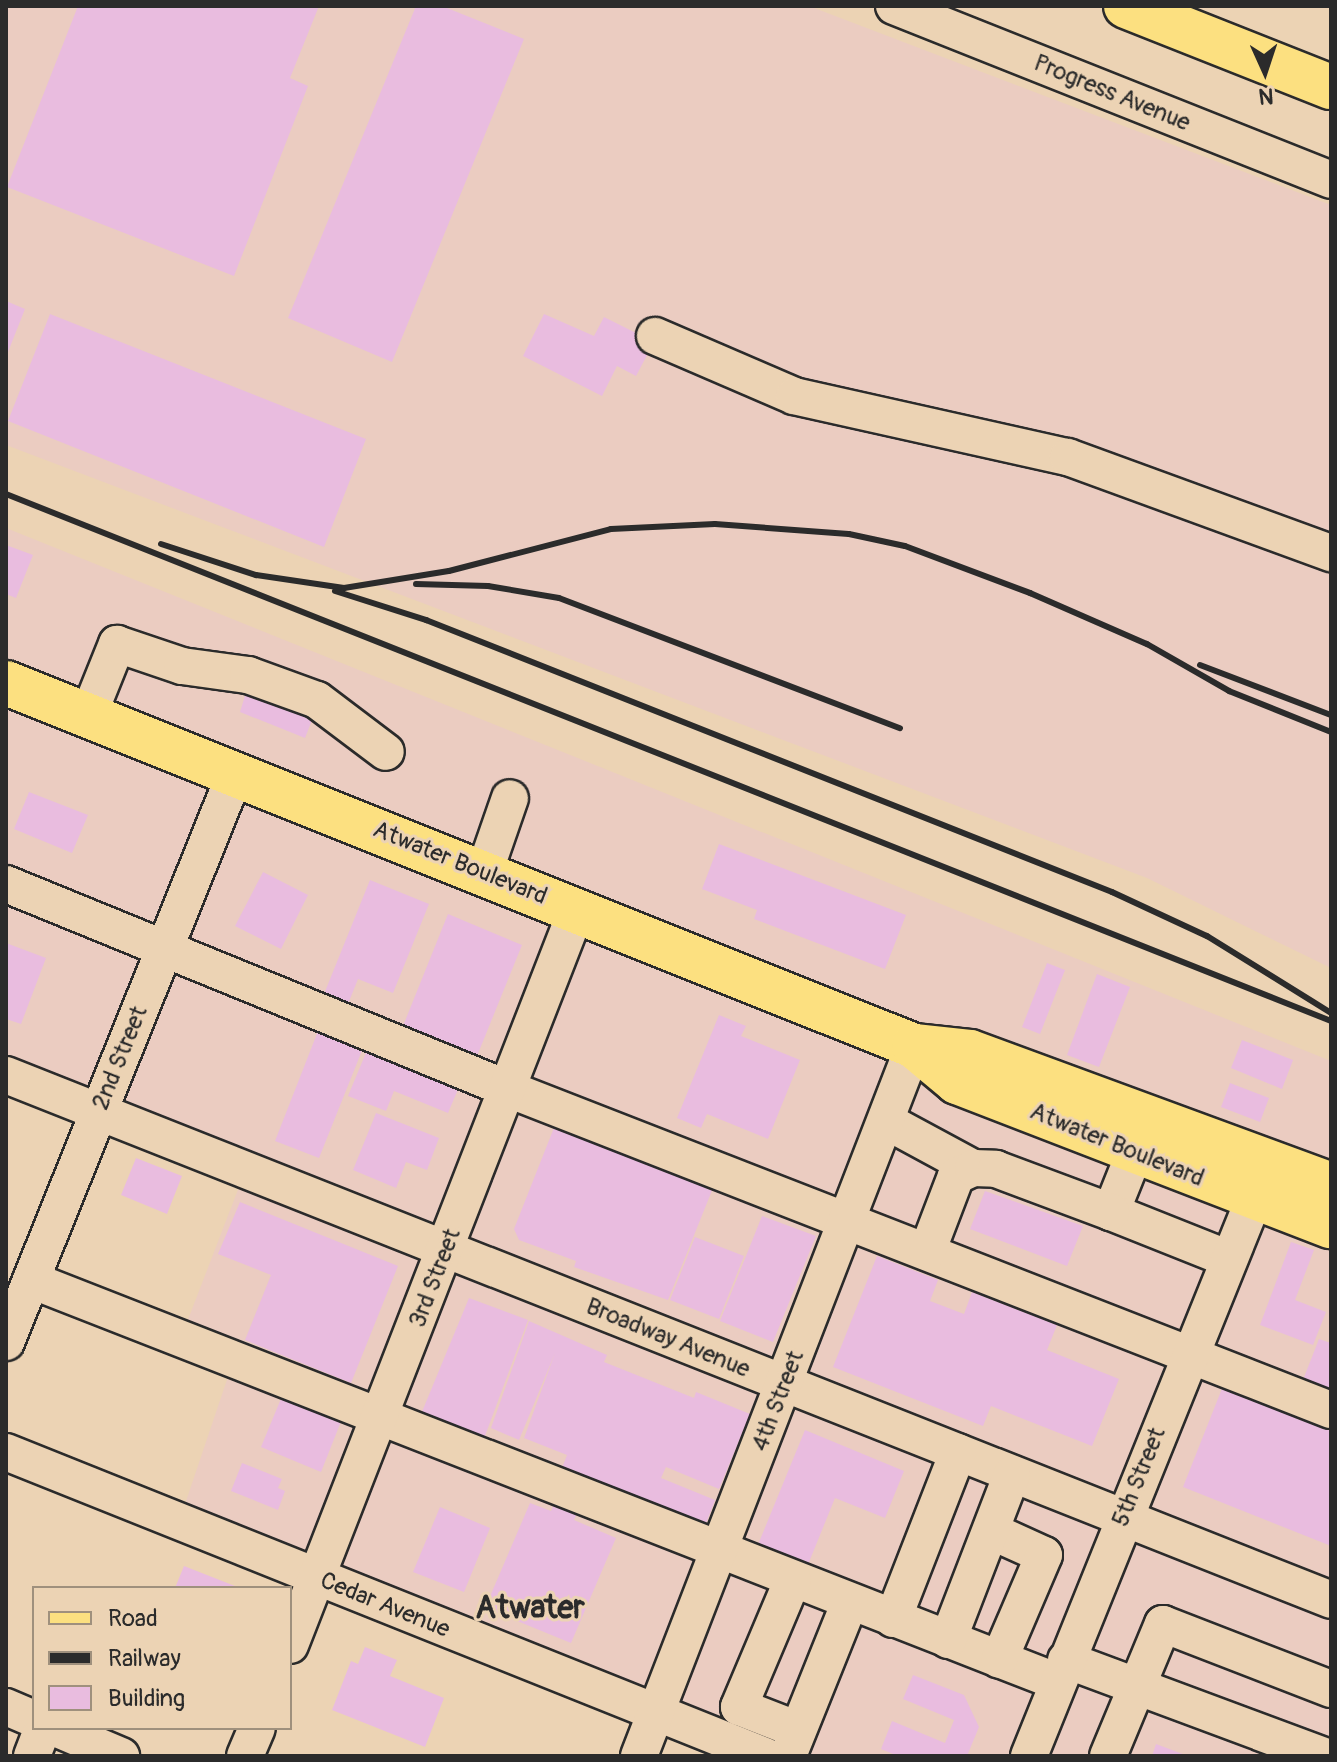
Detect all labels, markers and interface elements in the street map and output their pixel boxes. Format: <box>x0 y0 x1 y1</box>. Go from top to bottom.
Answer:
north arrow <box>1225 32 1305 112</box>
street label: Progress Avenue <box>1030 49 1194 137</box>
text: N <box>1258 82 1274 110</box>
street label: Atwater Boulevard <box>369 815 551 911</box>
street label: 2nd Street <box>86 1002 154 1114</box>
street label: Atwater Boulevard <box>1026 1097 1208 1193</box>
street label: 3rd Street <box>403 1225 467 1331</box>
street label: Broadway Avenue <box>582 1292 754 1384</box>
street label: 4th Street <box>746 1347 810 1455</box>
street label: 5th Street <box>1106 1423 1172 1531</box>
street label: Cedar Avenue <box>316 1566 454 1644</box>
legend <box>32 1586 292 1730</box>
district label: Atwater <box>475 1589 585 1627</box>
text: Road <box>108 1604 158 1633</box>
text: Railway <box>108 1644 181 1673</box>
text: Building <box>108 1684 185 1713</box>

